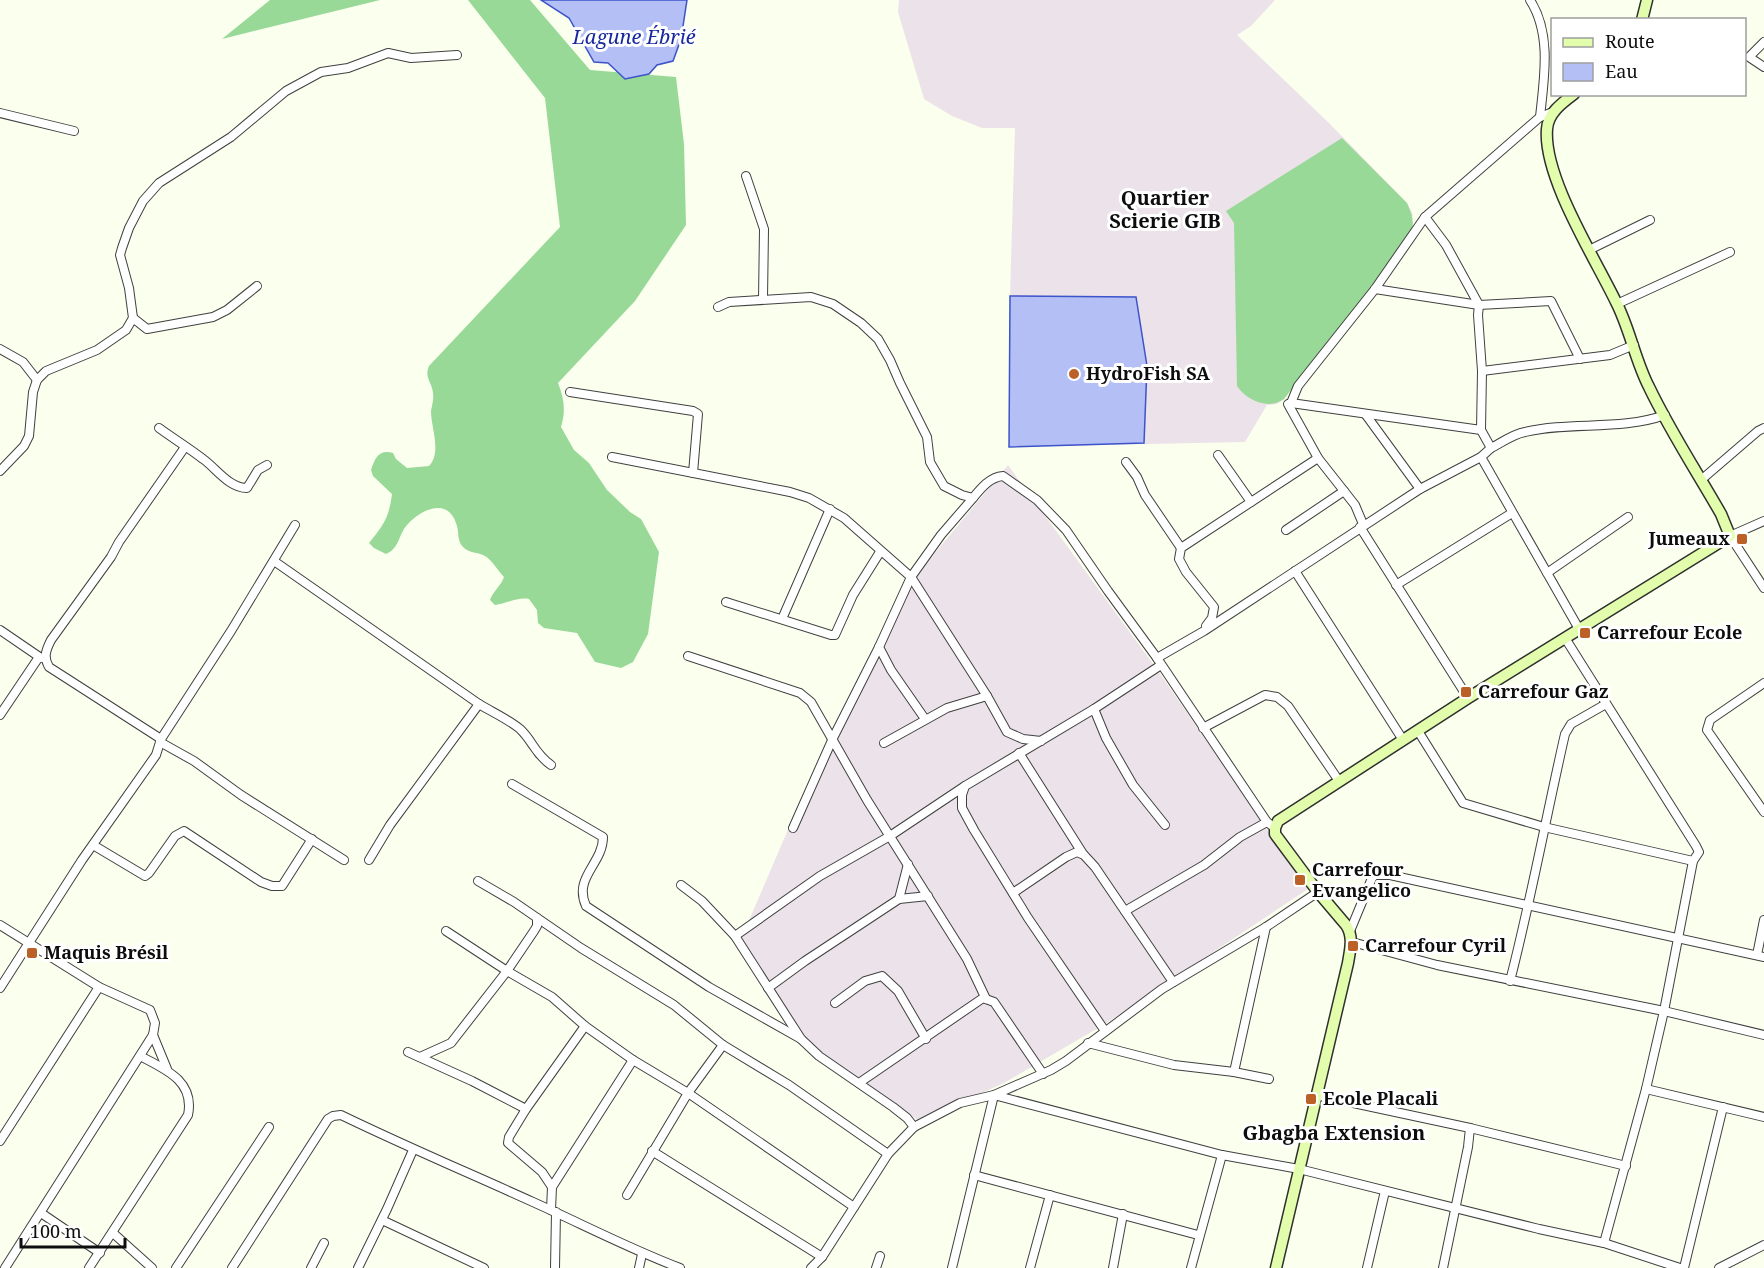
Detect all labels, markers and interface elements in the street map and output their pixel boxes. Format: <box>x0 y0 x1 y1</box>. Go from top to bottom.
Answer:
legend <box>1551 18 1746 96</box>
water label: Lagune Ébrié <box>571 23 697 50</box>
text: Route <box>1605 29 1655 53</box>
text: Eau <box>1605 59 1638 83</box>
district label: Quartier Scierie GIB <box>1109 184 1221 234</box>
place label: HydroFish SA <box>1086 361 1210 385</box>
marker: HydroFish SA <box>1067 367 1081 381</box>
place label: Jumeaux <box>1647 526 1730 550</box>
marker: Jumeaux <box>1735 532 1749 546</box>
place label: Carrefour Ecole <box>1597 620 1742 644</box>
marker: Carrefour Ecole <box>1578 626 1592 640</box>
place label: Carrefour Gaz <box>1478 679 1609 703</box>
marker: Carrefour Gaz <box>1459 685 1473 699</box>
place label: Carrefour Evangelico <box>1312 857 1411 902</box>
marker: Carrefour Evangelico <box>1293 873 1307 887</box>
place label: Carrefour Cyril <box>1365 933 1507 957</box>
marker: Carrefour Cyril <box>1346 939 1360 953</box>
place label: Maquis Brésil <box>44 940 169 964</box>
marker: Maquis Brésil <box>25 946 39 960</box>
place label: Ecole Placali <box>1323 1086 1439 1110</box>
marker: Ecole Placali <box>1304 1092 1318 1106</box>
district label: Gbagba Extension <box>1243 1119 1425 1146</box>
scale bar <box>21 1211 124 1249</box>
text: 100 m <box>30 1219 82 1243</box>

